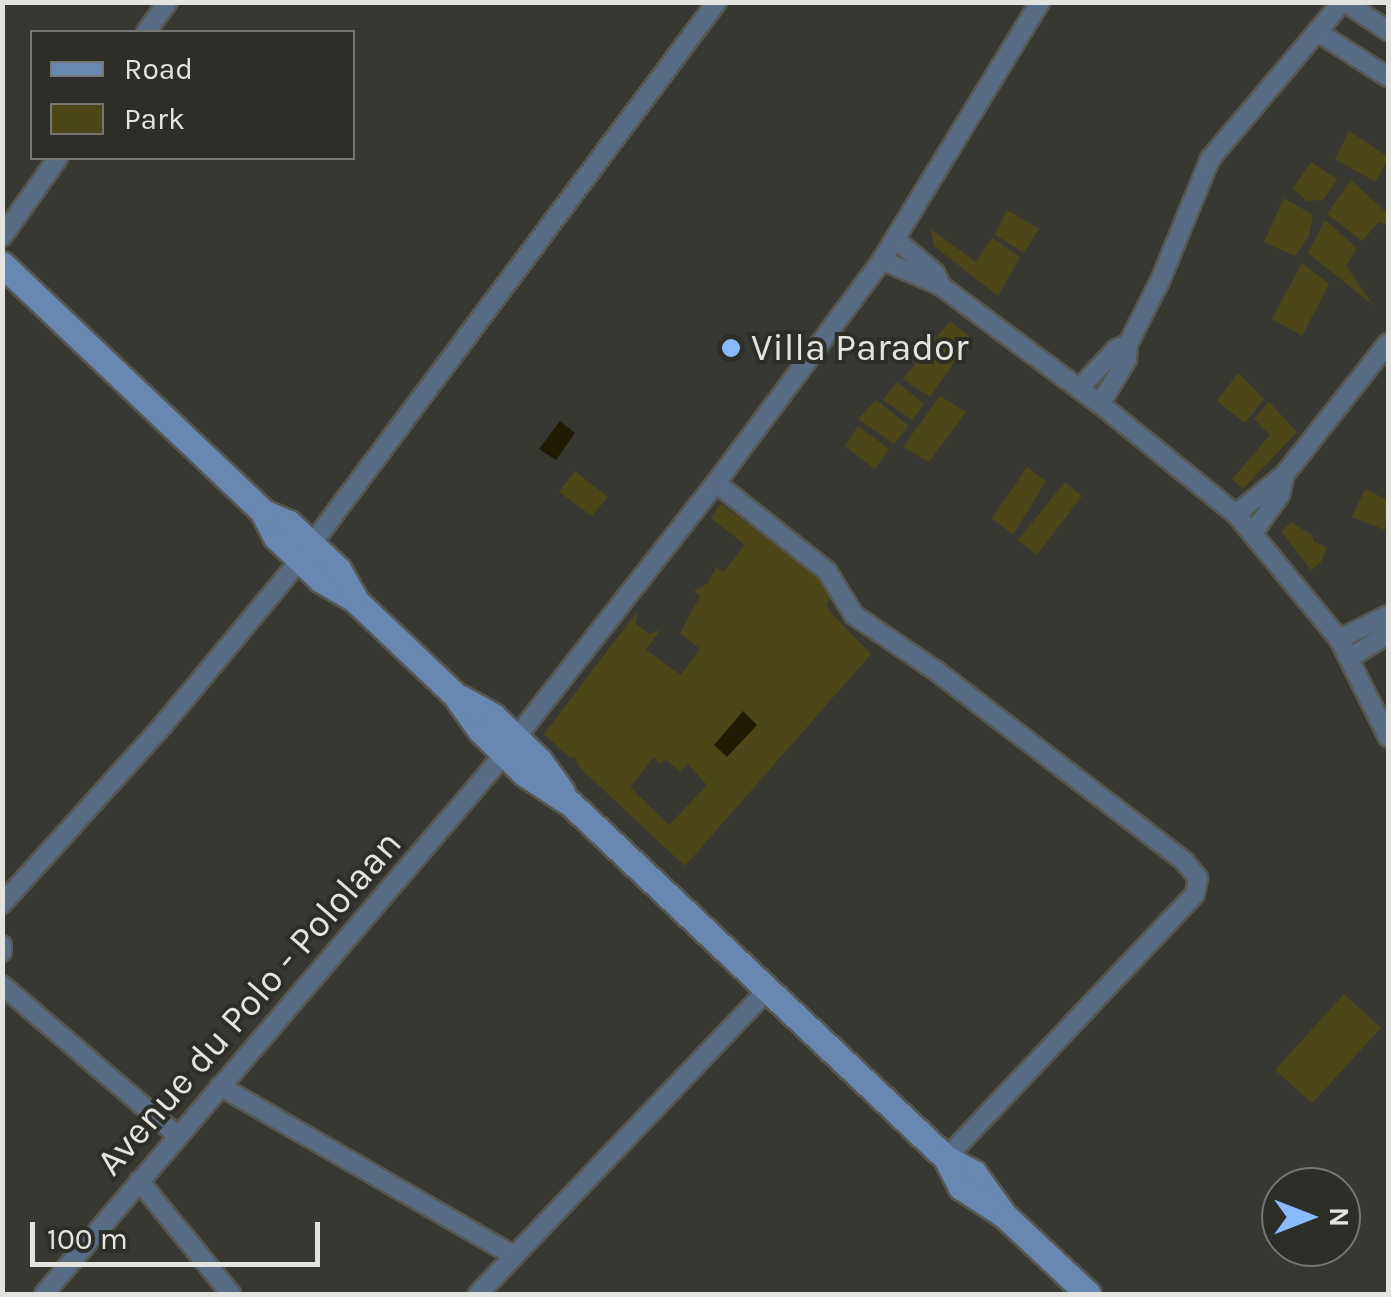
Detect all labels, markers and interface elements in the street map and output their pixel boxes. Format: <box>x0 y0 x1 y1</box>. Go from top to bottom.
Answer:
legend <box>30 30 355 160</box>
text: Road <box>124 51 193 87</box>
text: Park <box>124 101 185 137</box>
place label: Villa Parador <box>751 325 969 371</box>
marker: Villa Parador <box>720 337 742 359</box>
street label: Avenue du Polo - Pololaan <box>87 821 411 1185</box>
north arrow <box>1261 1167 1361 1267</box>
scale bar <box>35 1202 325 1264</box>
text: N <box>1323 1207 1356 1227</box>
text: 100 m <box>47 1221 128 1257</box>

